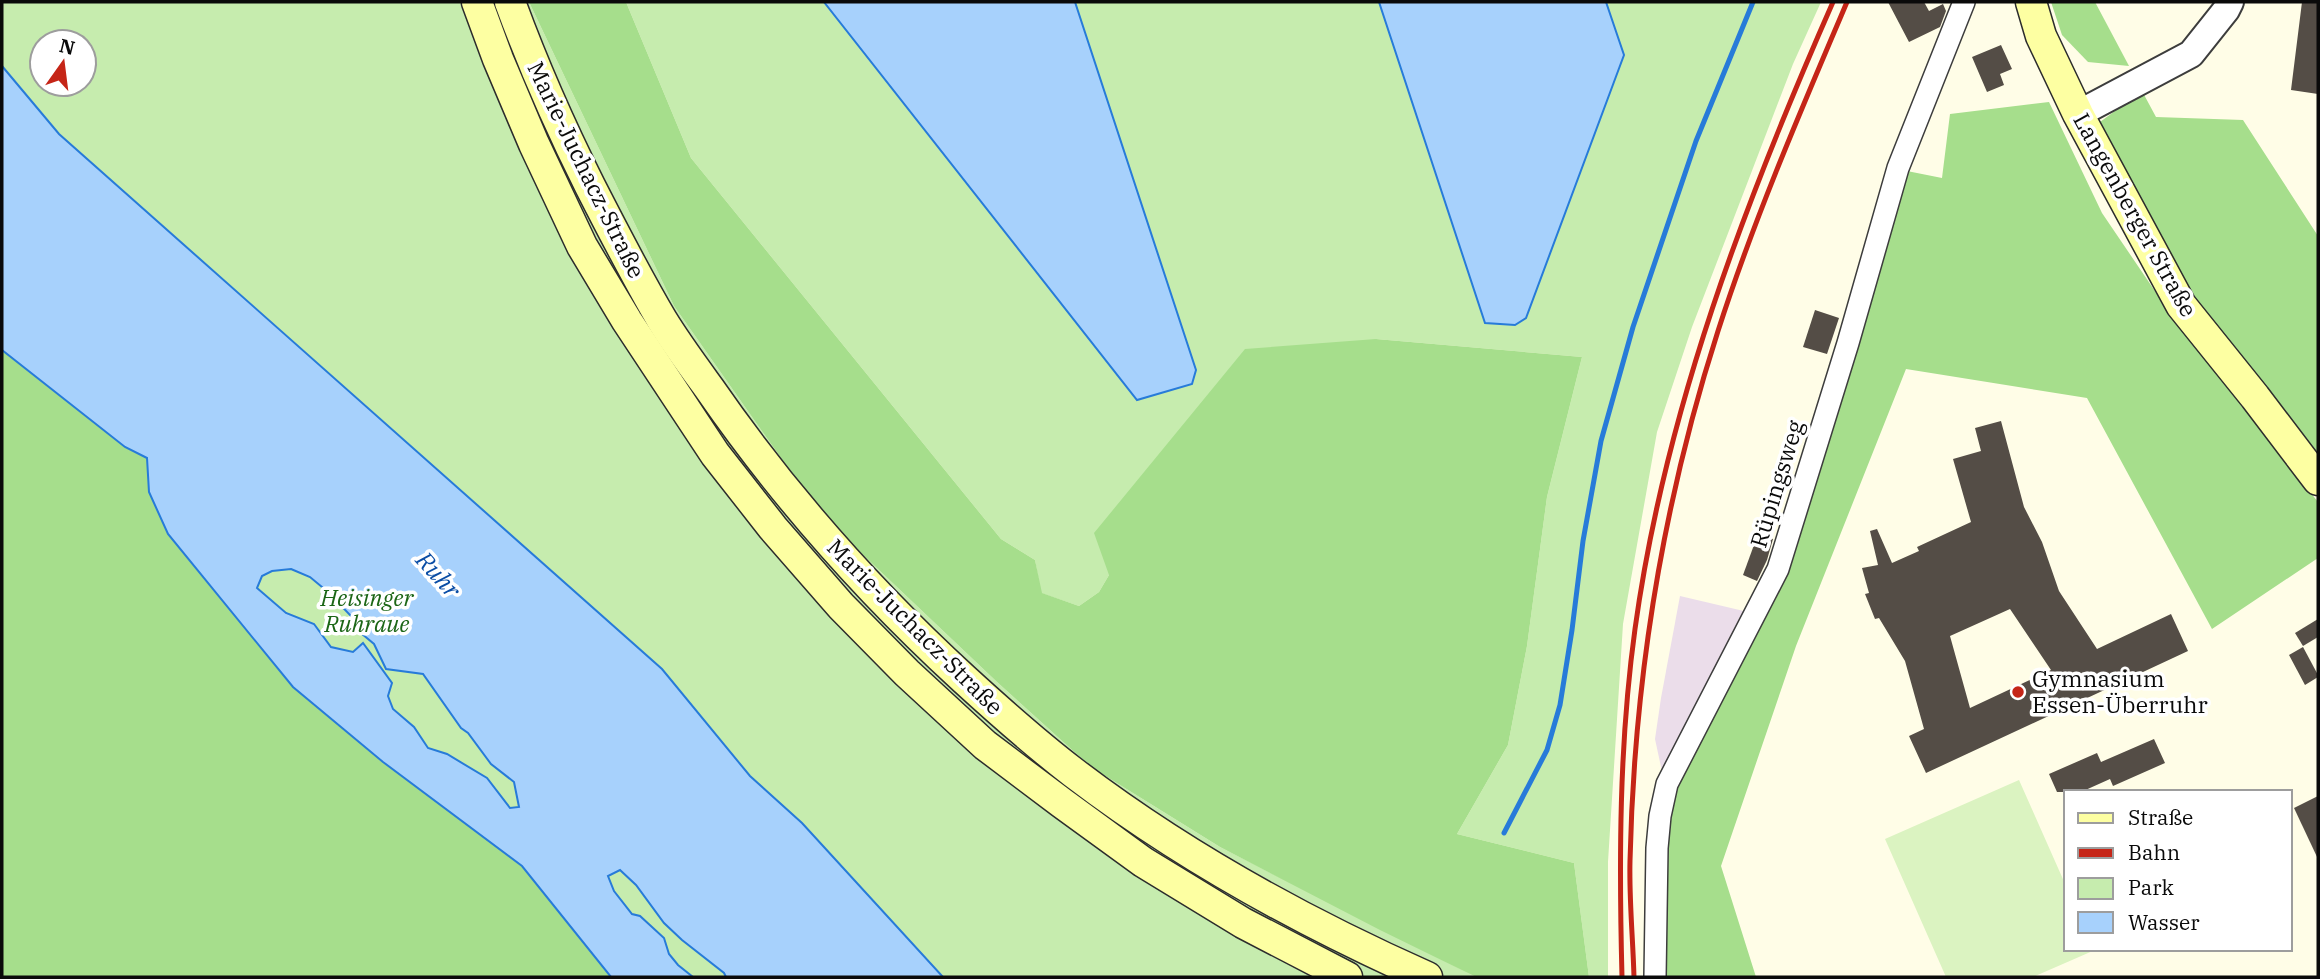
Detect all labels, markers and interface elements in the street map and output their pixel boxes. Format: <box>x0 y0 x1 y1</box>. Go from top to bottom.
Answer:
north arrow <box>28 28 98 98</box>
text: N <box>57 33 77 60</box>
street label: Marie-Juchacz-Straße <box>521 56 652 283</box>
street label: Langenberger Straße <box>2067 107 2204 322</box>
street label: Rüpingsweg <box>1742 416 1810 551</box>
street label: Marie-Juchacz-Straße <box>821 532 1010 721</box>
water label: Ruhr <box>409 544 469 606</box>
park label: Heisinger Ruhraue <box>319 582 415 638</box>
place label: Gymnasium Essen-Überruhr <box>2032 663 2208 719</box>
marker: Gymnasium Essen-Überruhr <box>2010 684 2026 700</box>
legend <box>2064 790 2292 951</box>
text: Straße <box>2128 803 2193 831</box>
text: Bahn <box>2128 838 2180 866</box>
text: Park <box>2128 873 2175 901</box>
text: Wasser <box>2128 908 2200 936</box>

